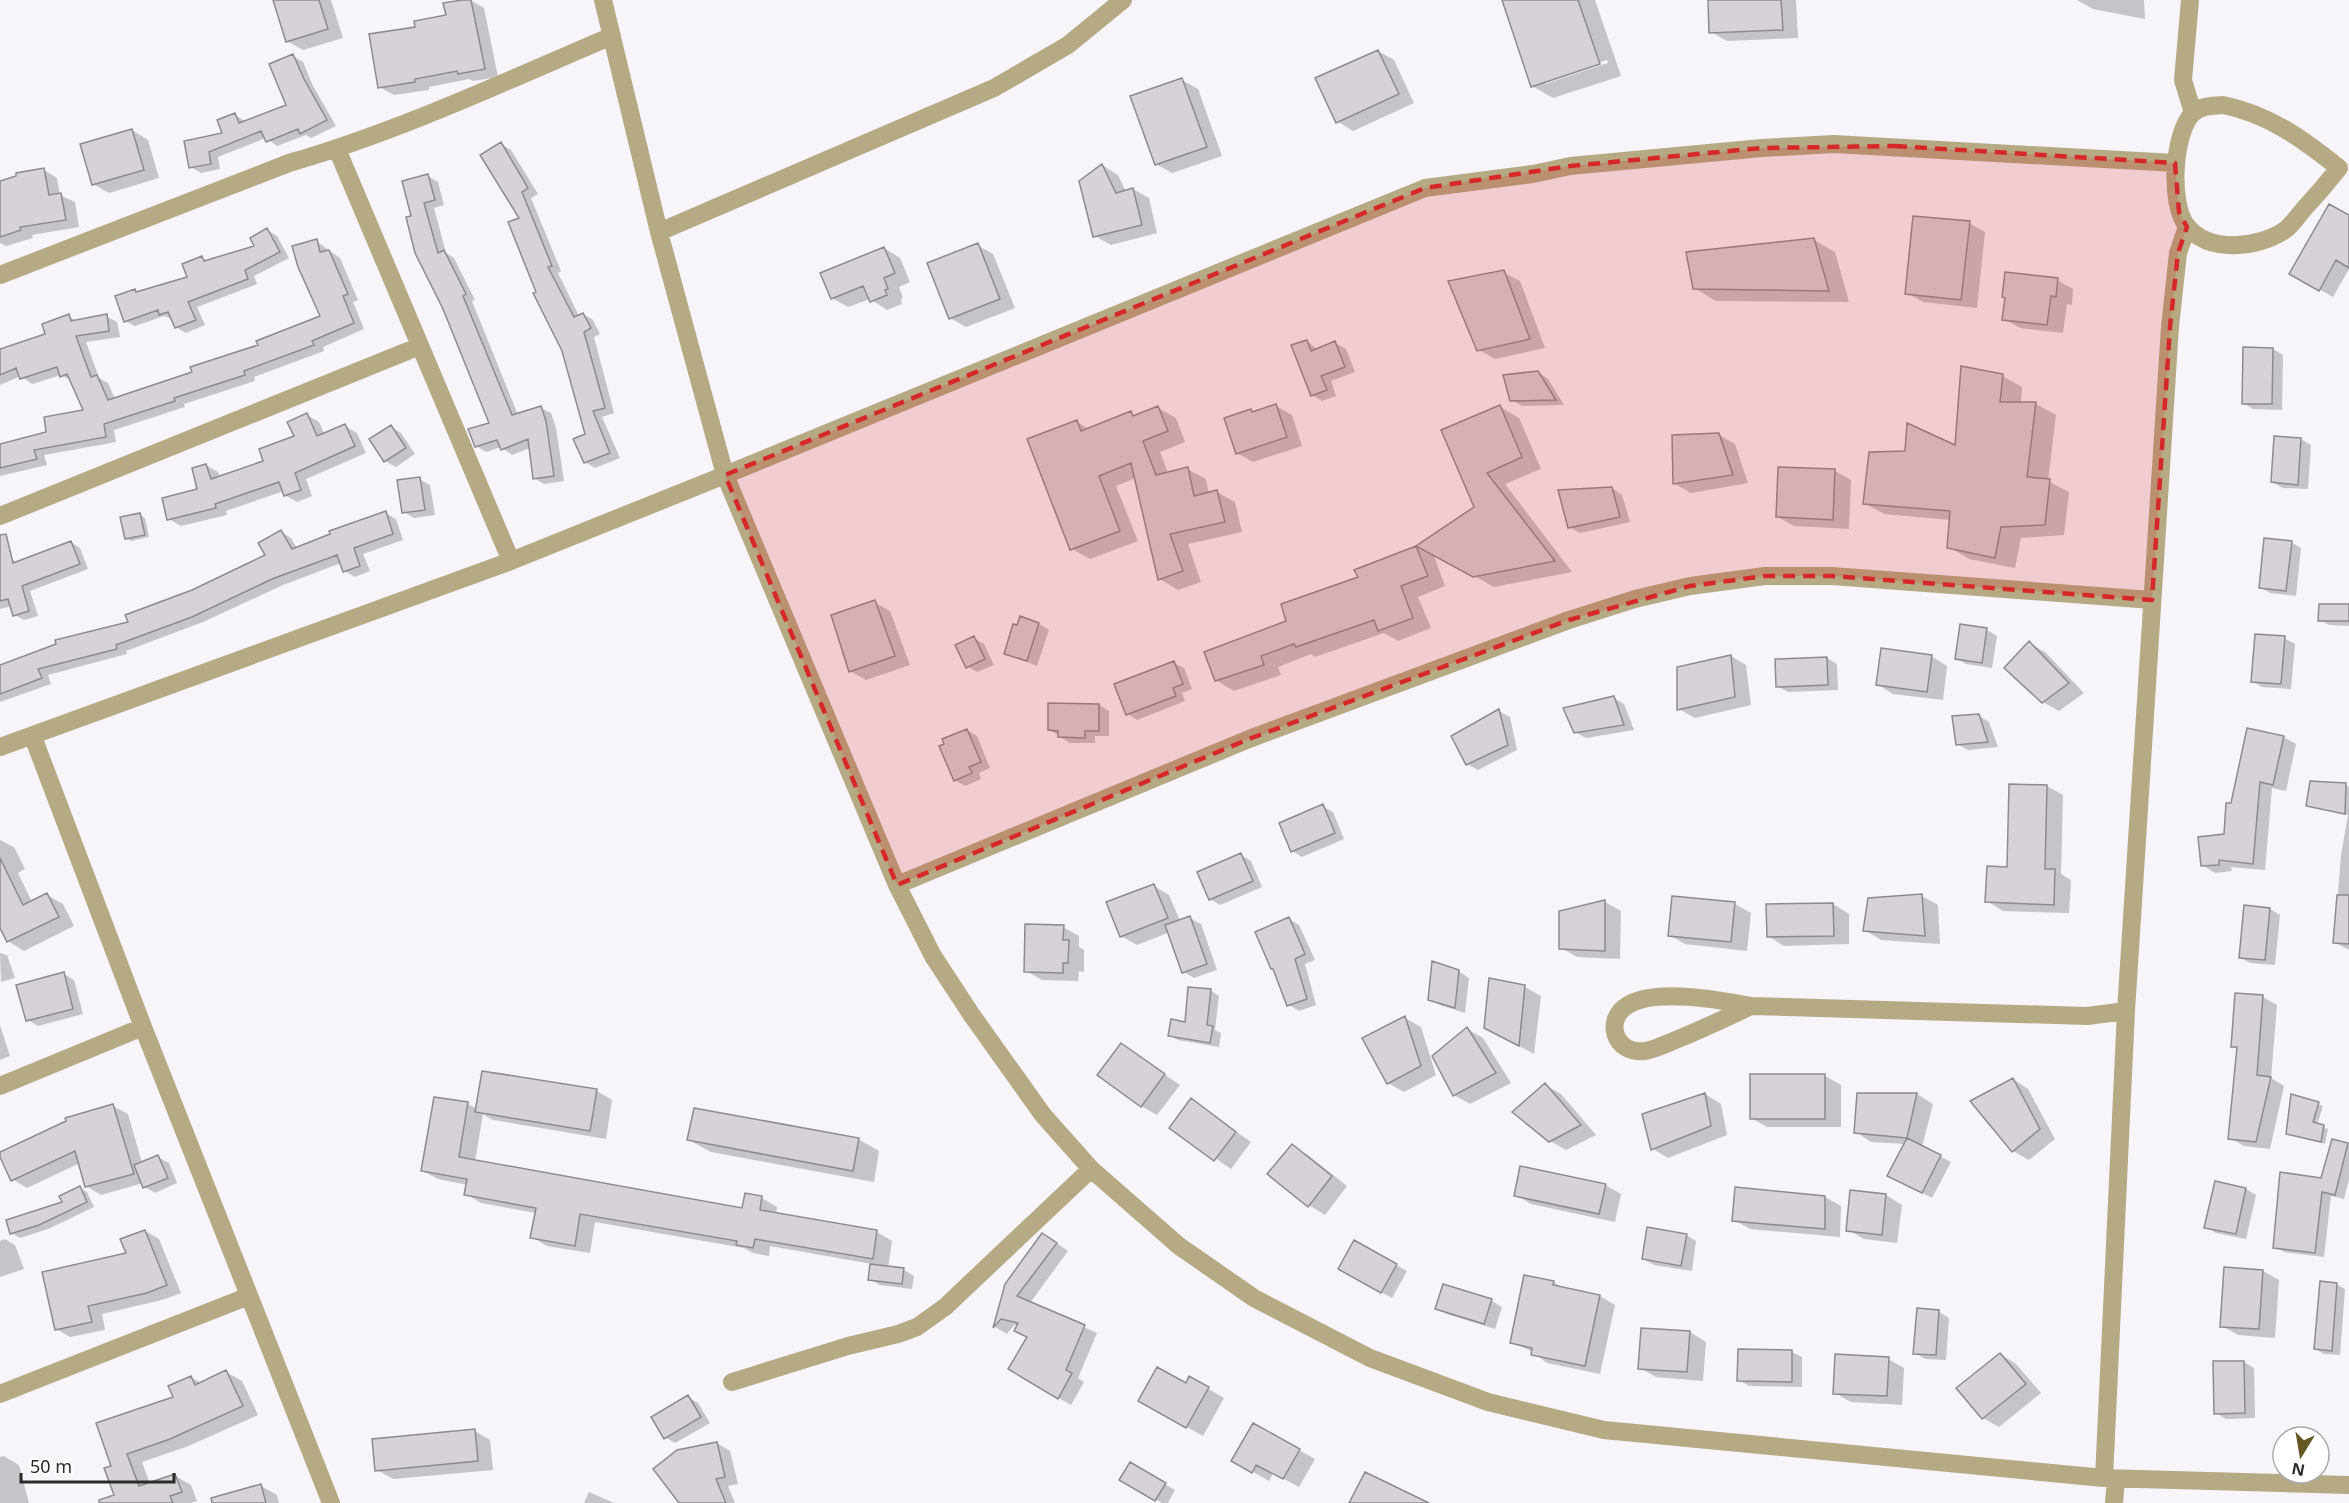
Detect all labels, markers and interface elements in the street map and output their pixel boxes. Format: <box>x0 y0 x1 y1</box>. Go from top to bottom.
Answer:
north arrow <box>2271 1425 2331 1485</box>
scale bar <box>21 1446 174 1484</box>
text: 50 m <box>30 1454 72 1478</box>
text: N <box>2290 1458 2307 1482</box>

